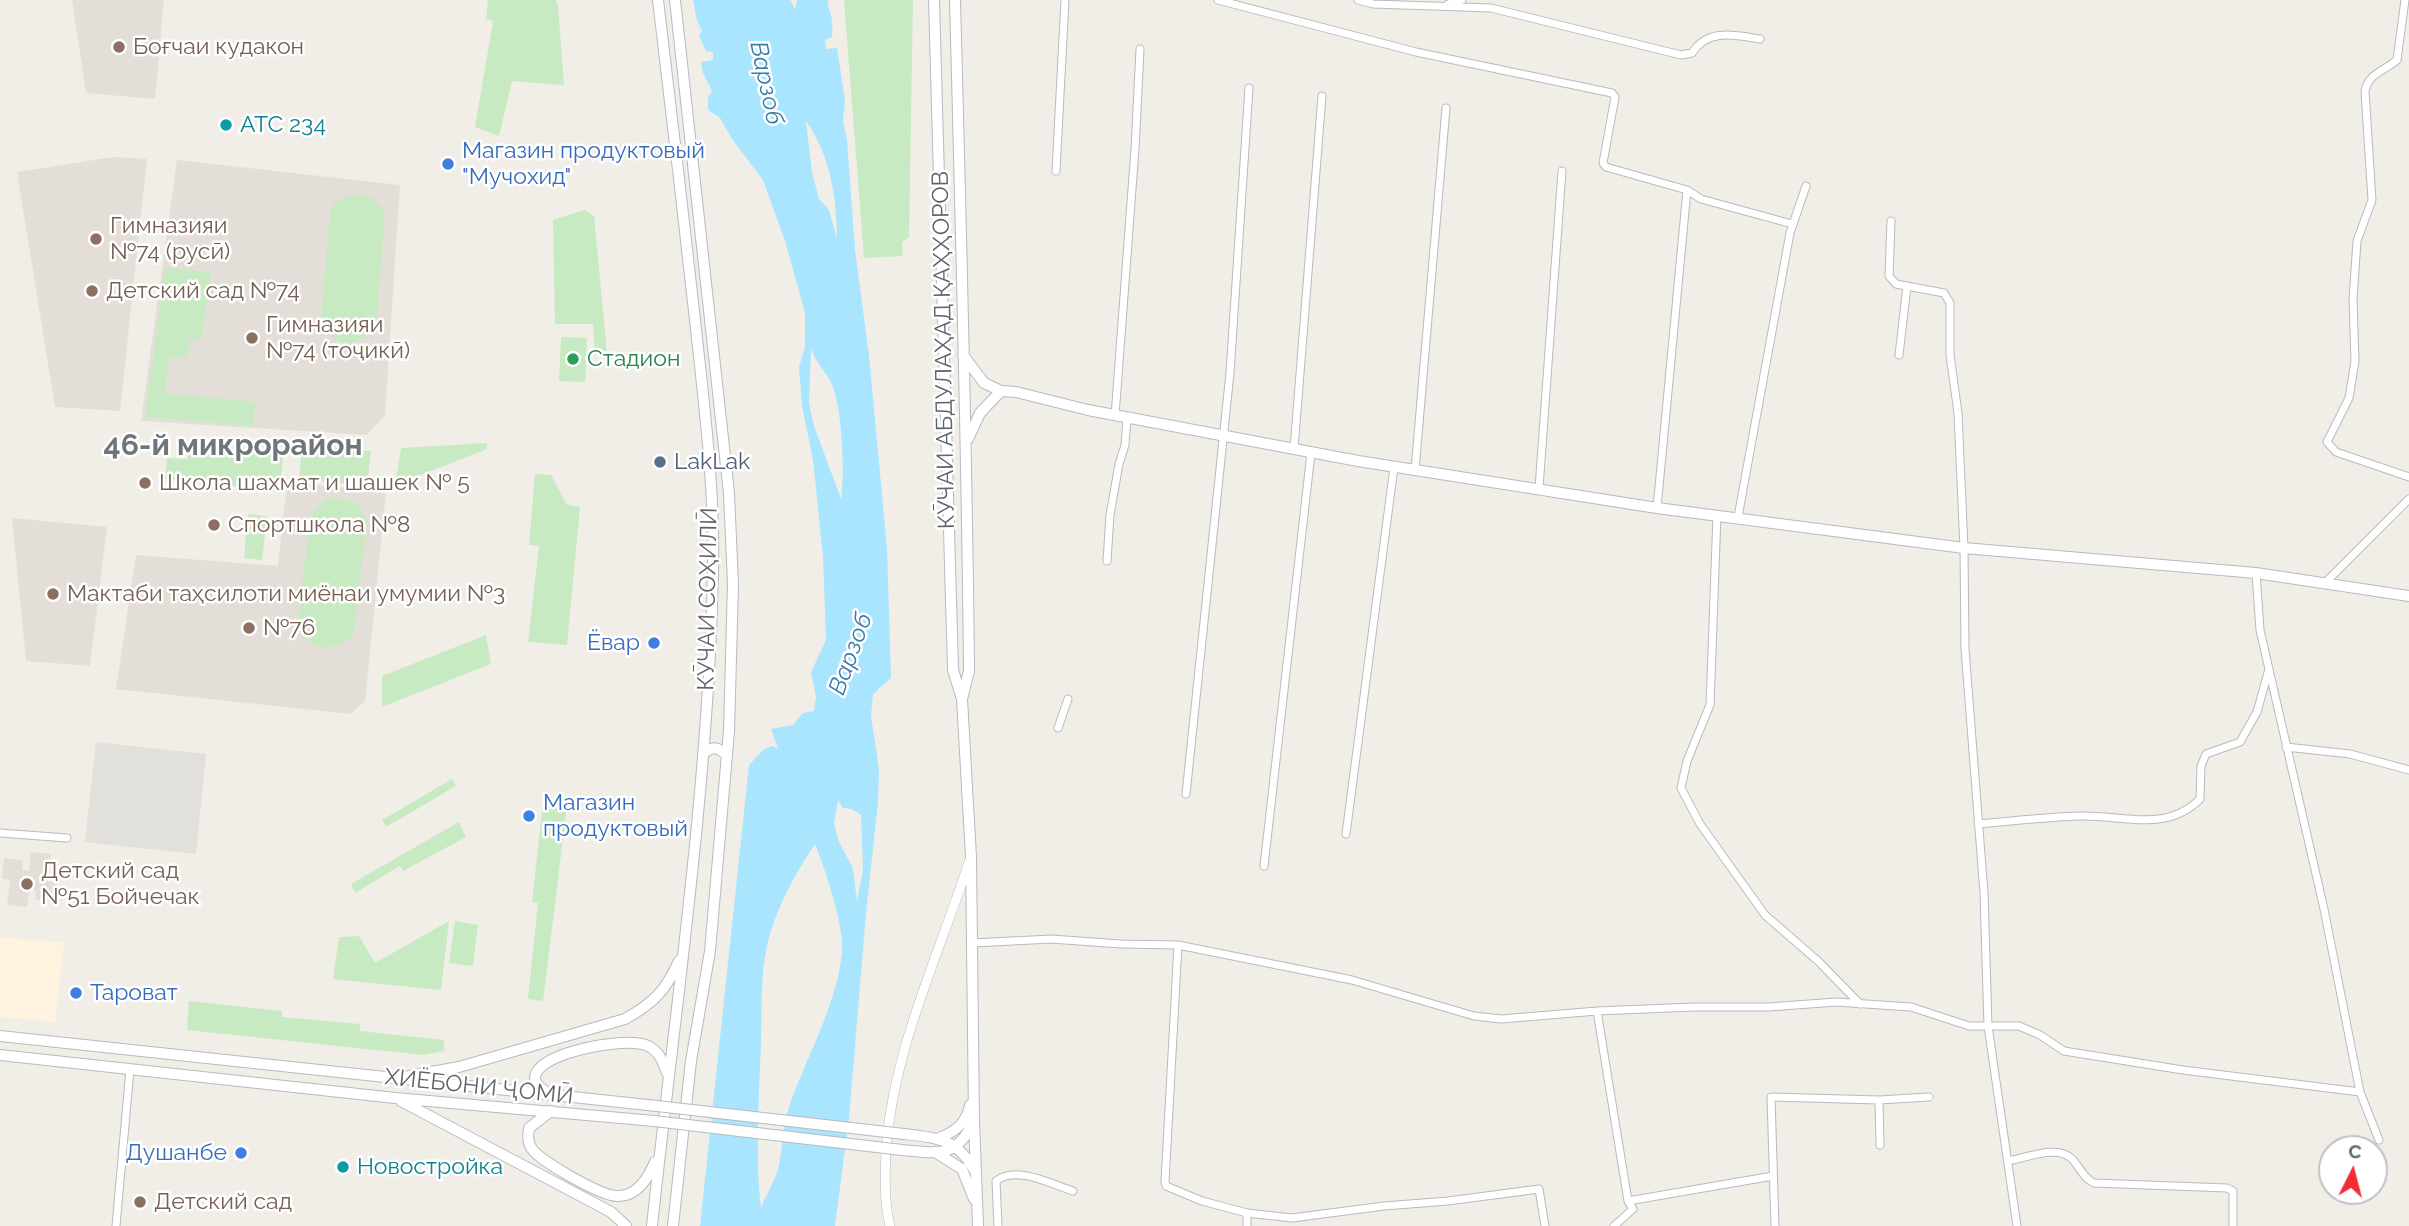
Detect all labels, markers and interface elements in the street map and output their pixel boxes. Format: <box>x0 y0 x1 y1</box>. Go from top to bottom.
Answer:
place label: Боғчаи кудакон <box>133 33 304 61</box>
marker: Боғчаи кудакон <box>111 39 127 55</box>
water label: Варзоб <box>743 39 789 127</box>
place label: АТС 234 <box>240 111 326 139</box>
marker: АТС 234 <box>218 117 234 133</box>
place label: Магазин продуктовый "Мучохид" <box>462 137 705 191</box>
marker: Магазин продуктовый "Мучохид" <box>440 156 456 172</box>
street label: КӮЧАИ АБДУЛАҲАД ҚАҲҲОРОВ <box>927 171 961 529</box>
place label: Гимназияи №74 (русӣ) <box>110 212 230 266</box>
marker: Гимназияи №74 (русӣ) <box>88 231 104 247</box>
place label: Детский сад №74 <box>106 277 300 305</box>
marker: Детский сад №74 <box>84 283 100 299</box>
place label: Гимназияи №74 (тоҷикӣ) <box>266 311 410 365</box>
marker: Гимназияи №74 (тоҷикӣ) <box>244 330 260 346</box>
place label: Стадион <box>587 345 680 373</box>
marker: Стадион <box>565 351 581 367</box>
district label: 46-й микрорайон <box>104 428 362 464</box>
place label: LakLak <box>674 448 750 476</box>
marker: LakLak <box>652 454 668 470</box>
place label: Школа шахмат и шашек № 5 <box>159 469 470 497</box>
marker: Школа шахмат и шашек № 5 <box>137 475 153 491</box>
street label: КӮЧАИ СОҲИЛӢ <box>693 507 723 691</box>
place label: Спортшкола №8 <box>228 511 410 539</box>
marker: Спортшкола №8 <box>206 517 222 533</box>
place label: Мактаби таҳсилоти миёнаи умумии №3 <box>67 580 505 608</box>
marker: Мактаби таҳсилоти миёнаи умумии №3 <box>45 586 61 602</box>
water label: Варзоб <box>823 609 879 699</box>
place label: №76 <box>263 614 315 642</box>
marker: №76 <box>241 620 257 636</box>
place label: Ёвар <box>587 629 640 657</box>
marker: Ёвар <box>646 635 662 651</box>
place label: Магазин продуктовый <box>543 789 688 843</box>
marker: Магазин продуктовый <box>521 808 537 824</box>
place label: Детский сад №51 Бойчечак <box>41 857 200 911</box>
marker: Детский сад №51 Бойчечак <box>19 876 35 892</box>
place label: Тароват <box>90 979 178 1007</box>
marker: Тароват <box>68 985 84 1001</box>
street label: ХИЁБОНИ ҶОМӢ <box>383 1063 575 1111</box>
north arrow <box>2318 1135 2388 1205</box>
place label: Душанбе <box>126 1139 227 1167</box>
text: С <box>2347 1139 2363 1163</box>
marker: Душанбе <box>233 1145 249 1161</box>
place label: Новостройка <box>357 1153 503 1181</box>
marker: Новостройка <box>335 1159 351 1175</box>
place label: Детский сад <box>154 1188 292 1216</box>
marker: Детский сад <box>132 1194 148 1210</box>

